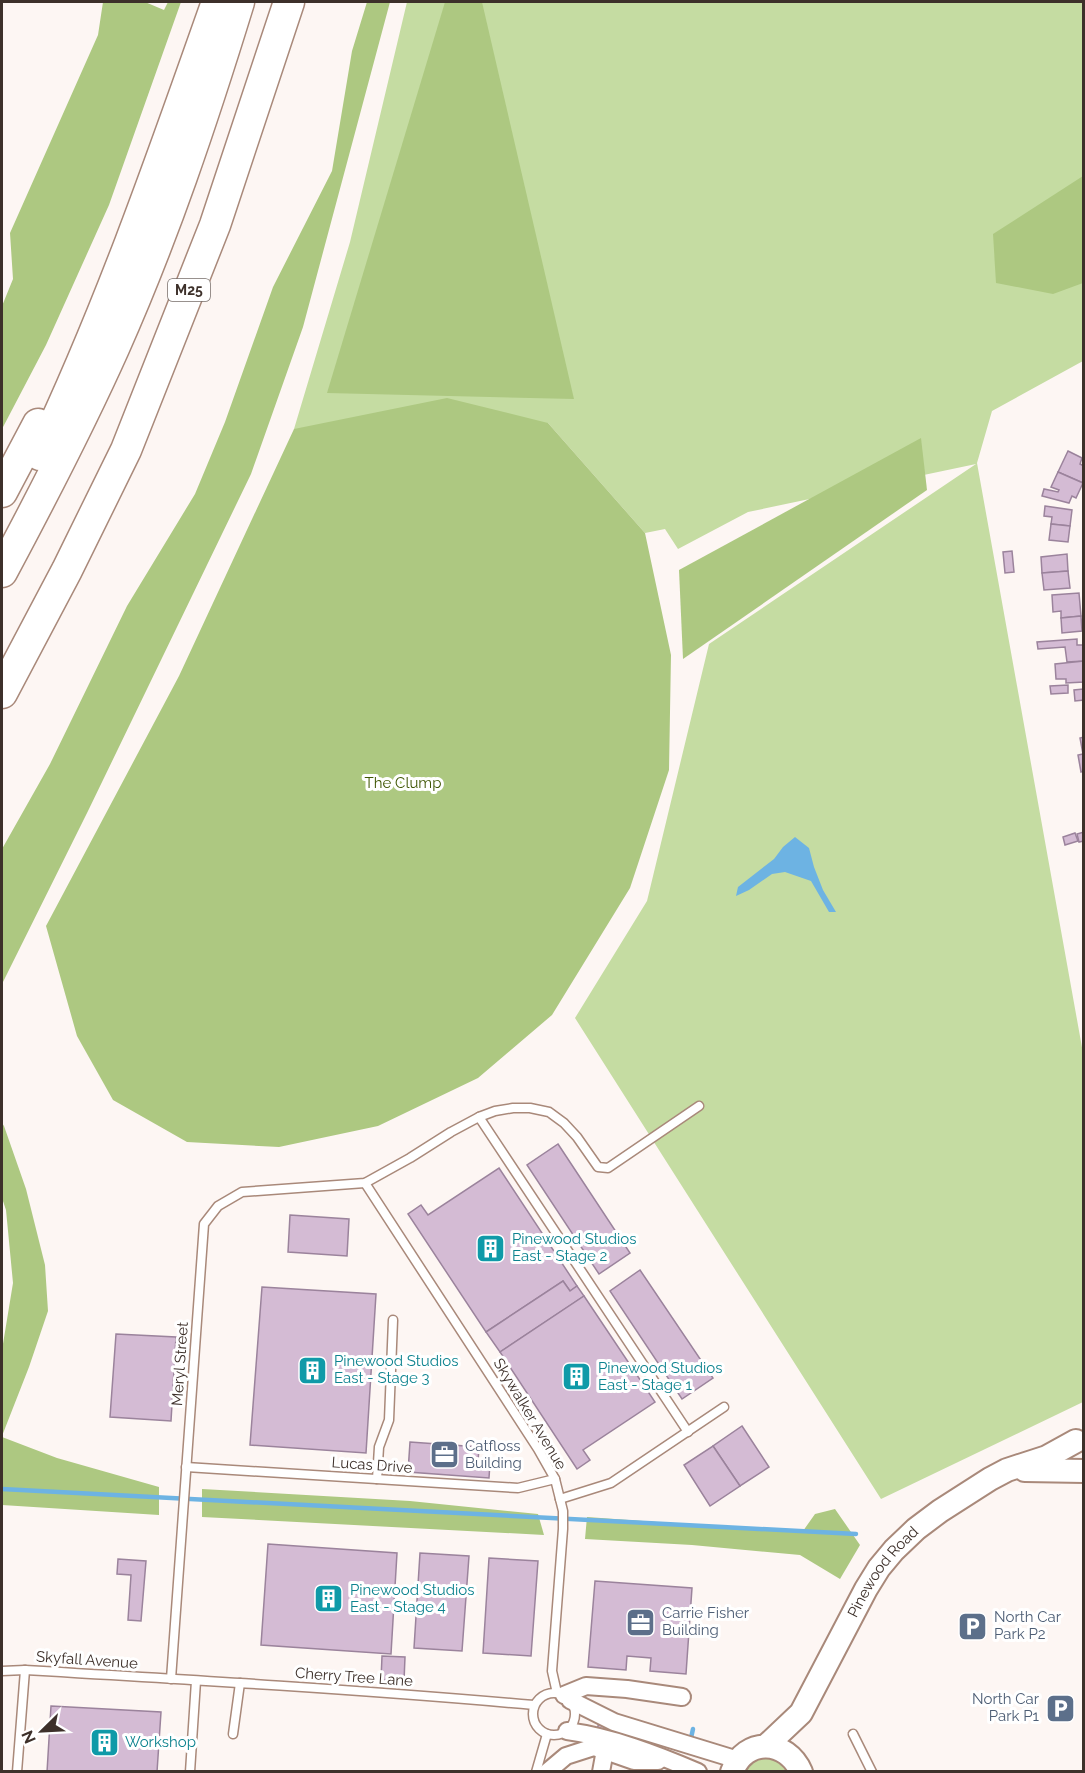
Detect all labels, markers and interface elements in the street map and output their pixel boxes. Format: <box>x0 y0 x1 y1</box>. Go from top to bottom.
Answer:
road number: M25 <box>168 279 210 301</box>
park label: The Clump <box>365 774 441 792</box>
place label: Pinewood Studios East - Stage 2 <box>512 1230 637 1265</box>
building icon: Pinewood Studios East - Stage 2 <box>475 1232 507 1264</box>
street label: Meryl Street <box>168 1321 192 1407</box>
place label: Pinewood Studios East - Stage 3 <box>334 1352 459 1387</box>
building icon: Pinewood Studios East - Stage 3 <box>297 1354 329 1386</box>
street label: Skywalker Avenue <box>490 1355 570 1473</box>
place label: Pinewood Studios East - Stage 1 <box>598 1359 723 1394</box>
building icon: Pinewood Studios East - Stage 1 <box>561 1361 593 1393</box>
place label: Catfloss Building <box>465 1437 522 1472</box>
office icon: Catfloss Building <box>428 1439 460 1471</box>
street label: Lucas Drive <box>331 1453 413 1477</box>
street label: Pinewood Road <box>844 1523 922 1620</box>
place label: Pinewood Studios East - Stage 4 <box>350 1581 475 1616</box>
building icon: Pinewood Studios East - Stage 4 <box>313 1583 345 1615</box>
place label: Carrie Fisher Building <box>662 1604 750 1639</box>
office icon: Carrie Fisher Building <box>625 1606 657 1638</box>
place label: North Car Park P2 <box>994 1608 1062 1643</box>
parking icon: North Car Park P2 <box>957 1610 989 1642</box>
street label: Skyfall Avenue <box>36 1647 139 1673</box>
street label: Cherry Tree Lane <box>294 1664 414 1690</box>
place label: North Car Park P1 <box>972 1690 1040 1725</box>
parking icon: North Car Park P1 <box>1044 1692 1076 1724</box>
north arrow <box>12 1701 72 1761</box>
building icon: Workshop <box>88 1726 120 1758</box>
text: N <box>18 1727 40 1746</box>
place label: Workshop <box>125 1733 196 1751</box>

